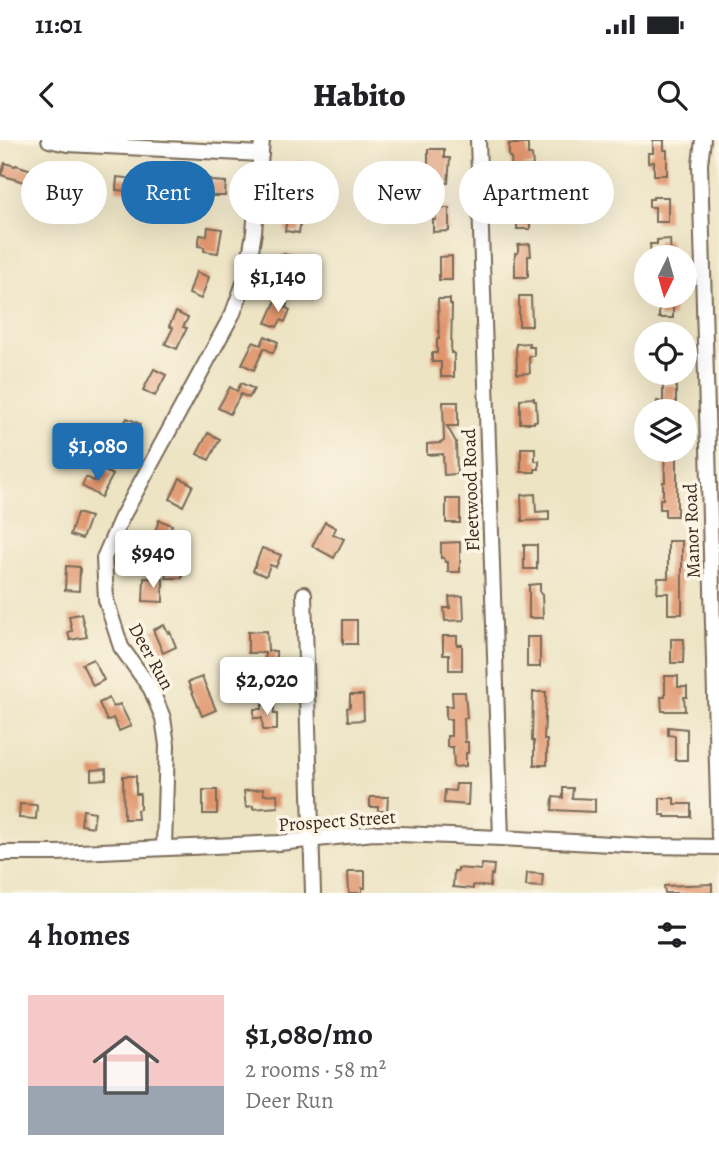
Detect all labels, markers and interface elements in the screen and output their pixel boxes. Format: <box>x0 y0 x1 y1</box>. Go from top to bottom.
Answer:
text: 11:01 <box>35 7 82 42</box>
text: Habito <box>313 73 406 117</box>
icon: back <box>28 76 66 114</box>
icon: search <box>653 76 691 114</box>
chip: Buy <box>21 161 107 224</box>
chip: Rent <box>121 161 215 224</box>
chip: Filters <box>229 161 339 224</box>
chip: New <box>353 161 445 224</box>
chip: Apartment <box>459 161 614 224</box>
north arrow <box>634 245 696 308</box>
map controls <box>634 245 697 462</box>
pin: $1,140 <box>221 254 335 314</box>
text: $1,140 <box>250 261 306 292</box>
button: locate <box>634 322 697 385</box>
button: layers <box>634 399 697 462</box>
pin: $1,080 <box>41 424 155 483</box>
street label: Fleetwood Road <box>456 427 486 552</box>
text: $1,080 <box>68 430 128 461</box>
street label: Manor Road <box>677 482 707 579</box>
pin: $940 <box>112 531 194 590</box>
text: $940 <box>131 537 175 568</box>
street label: Deer Run <box>122 618 180 695</box>
pin: $2,020 <box>210 658 324 717</box>
text: $2,020 <box>236 664 298 695</box>
street label: Prospect Street <box>277 804 397 838</box>
text: 4 homes <box>28 915 130 955</box>
icon: filters <box>653 916 691 954</box>
text: $1,080/mo <box>245 1014 373 1054</box>
icon: home <box>84 1023 168 1107</box>
text: 2 rooms · 58 m² <box>245 1054 386 1085</box>
text: Deer Run <box>245 1085 334 1116</box>

